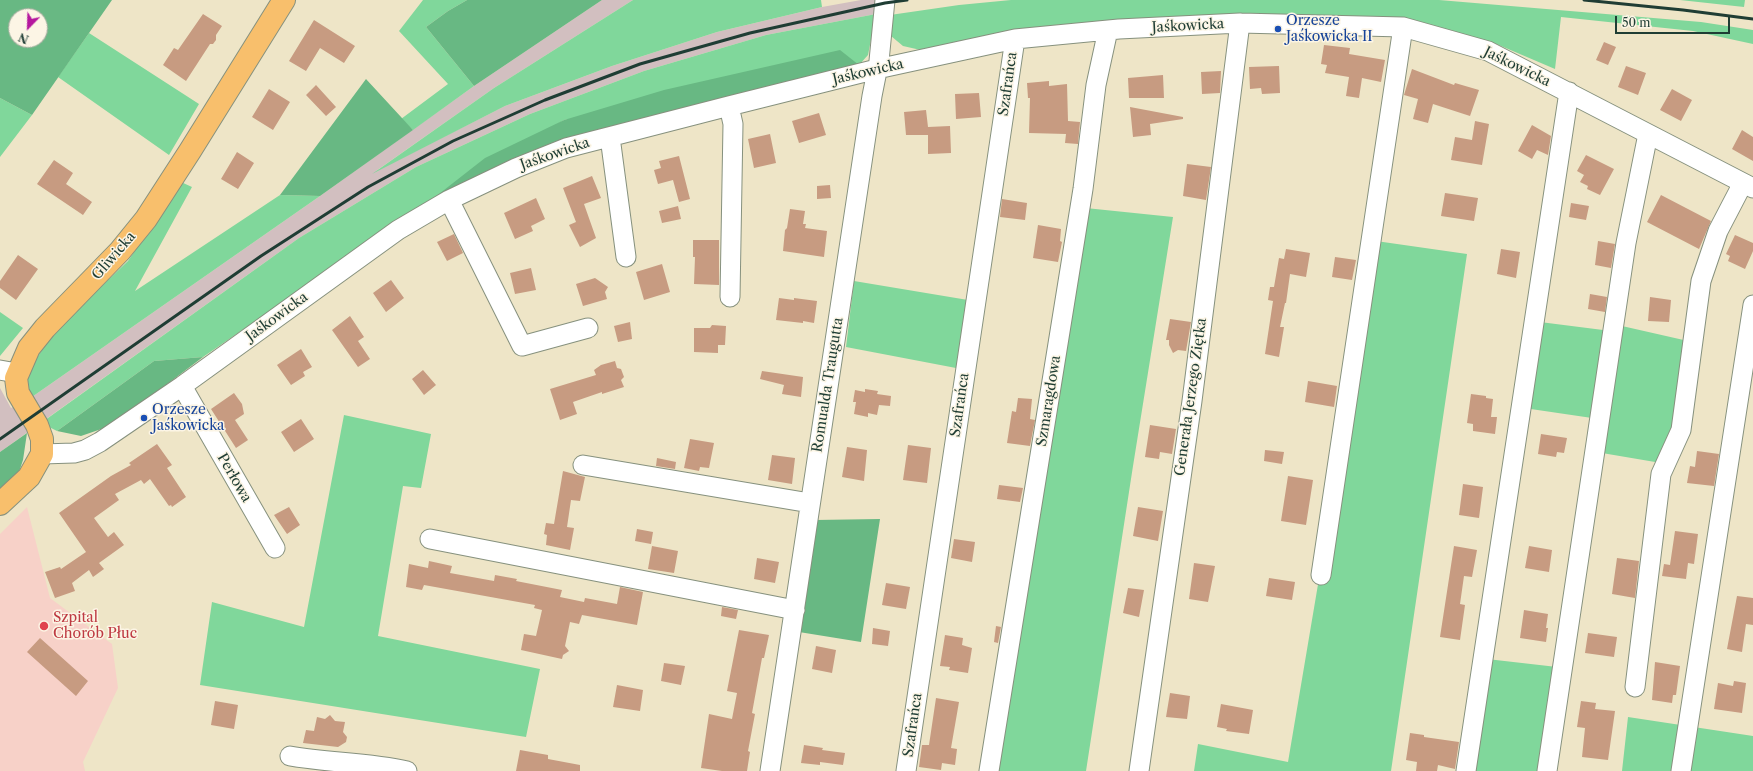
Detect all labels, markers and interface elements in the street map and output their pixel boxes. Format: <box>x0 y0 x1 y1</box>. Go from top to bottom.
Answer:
north arrow <box>8 8 48 48</box>
scale bar <box>1617 8 1732 34</box>
place label: Orzesze Jaśkowicka II <box>1286 13 1373 46</box>
text: 50 m <box>1622 15 1651 30</box>
street label: Jaśkowicka <box>1151 16 1225 36</box>
marker: Orzesze Jaśkowicka II <box>1273 24 1283 34</box>
text: N <box>17 30 31 46</box>
street label: Jaśkowicka <box>1481 44 1553 90</box>
street label: Szafrańca <box>995 51 1021 117</box>
street label: Jaśkowicka <box>831 56 905 88</box>
street label: Jaśkowicka <box>518 134 592 174</box>
street label: Gliwicka <box>89 229 139 283</box>
street label: Jaśkowicka <box>243 289 311 345</box>
street label: Romualda Traugutta <box>809 316 847 454</box>
street label: Generała Jerzego Ziętka <box>1172 317 1210 477</box>
street label: Szmaragdowa <box>1034 354 1064 448</box>
street label: Szafrańca <box>947 372 973 438</box>
place label: Orzesze Jaśkowicka <box>152 402 224 434</box>
marker: Orzesze Jaśkowicka <box>139 413 149 423</box>
street label: Perłowa <box>213 451 255 505</box>
place label: Szpital Chorób Płuc <box>53 610 137 642</box>
marker: Szpital Chorób Płuc <box>38 620 50 632</box>
street label: Szafrańca <box>900 692 926 758</box>

